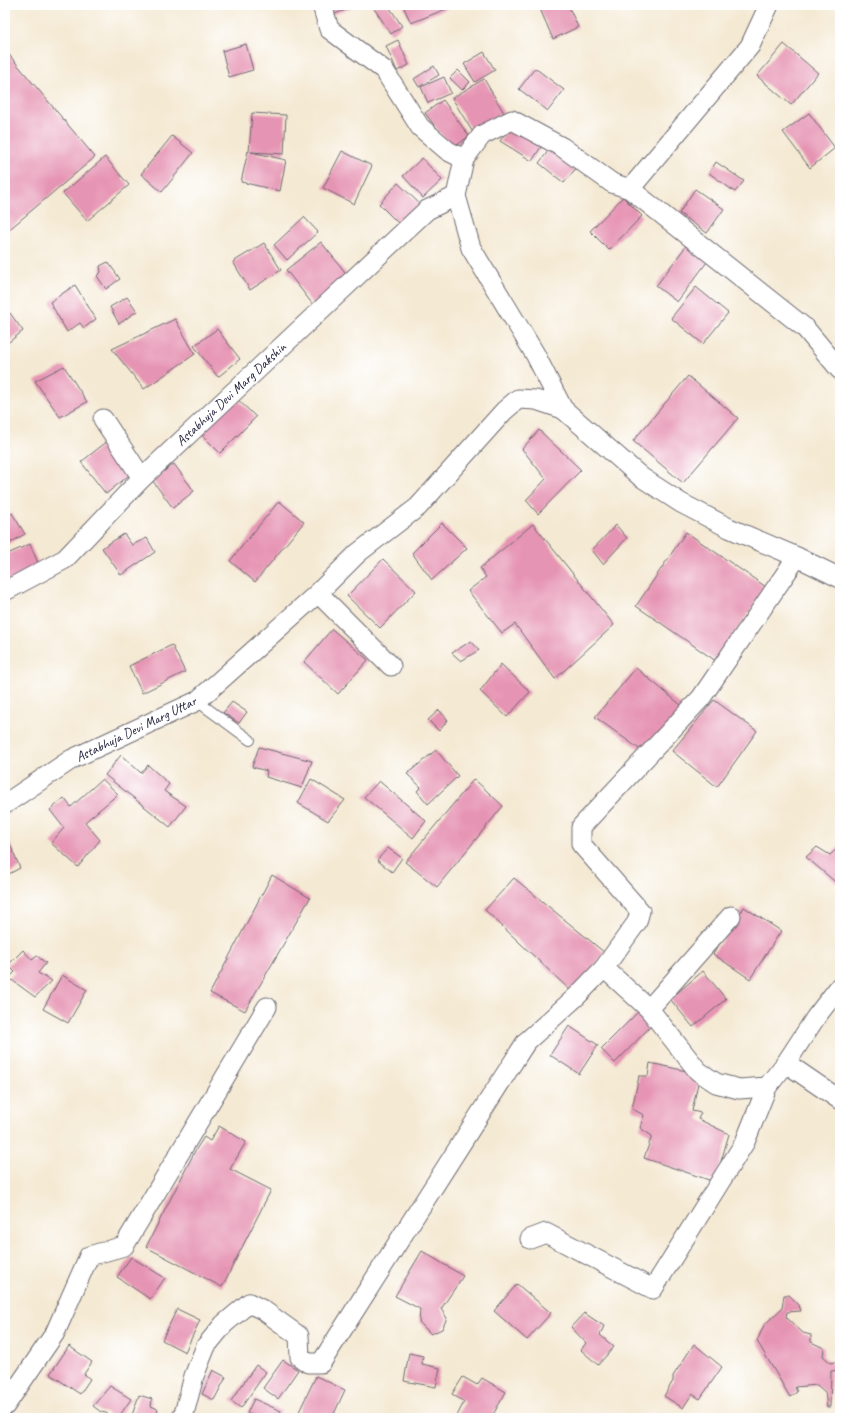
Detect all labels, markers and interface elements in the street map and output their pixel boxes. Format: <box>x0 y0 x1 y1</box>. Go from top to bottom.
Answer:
street label: Astabhuja Devi Marg Dakshin <box>172 338 290 449</box>
street label: Astabhuja Devi Marg Uttar <box>73 692 200 766</box>

